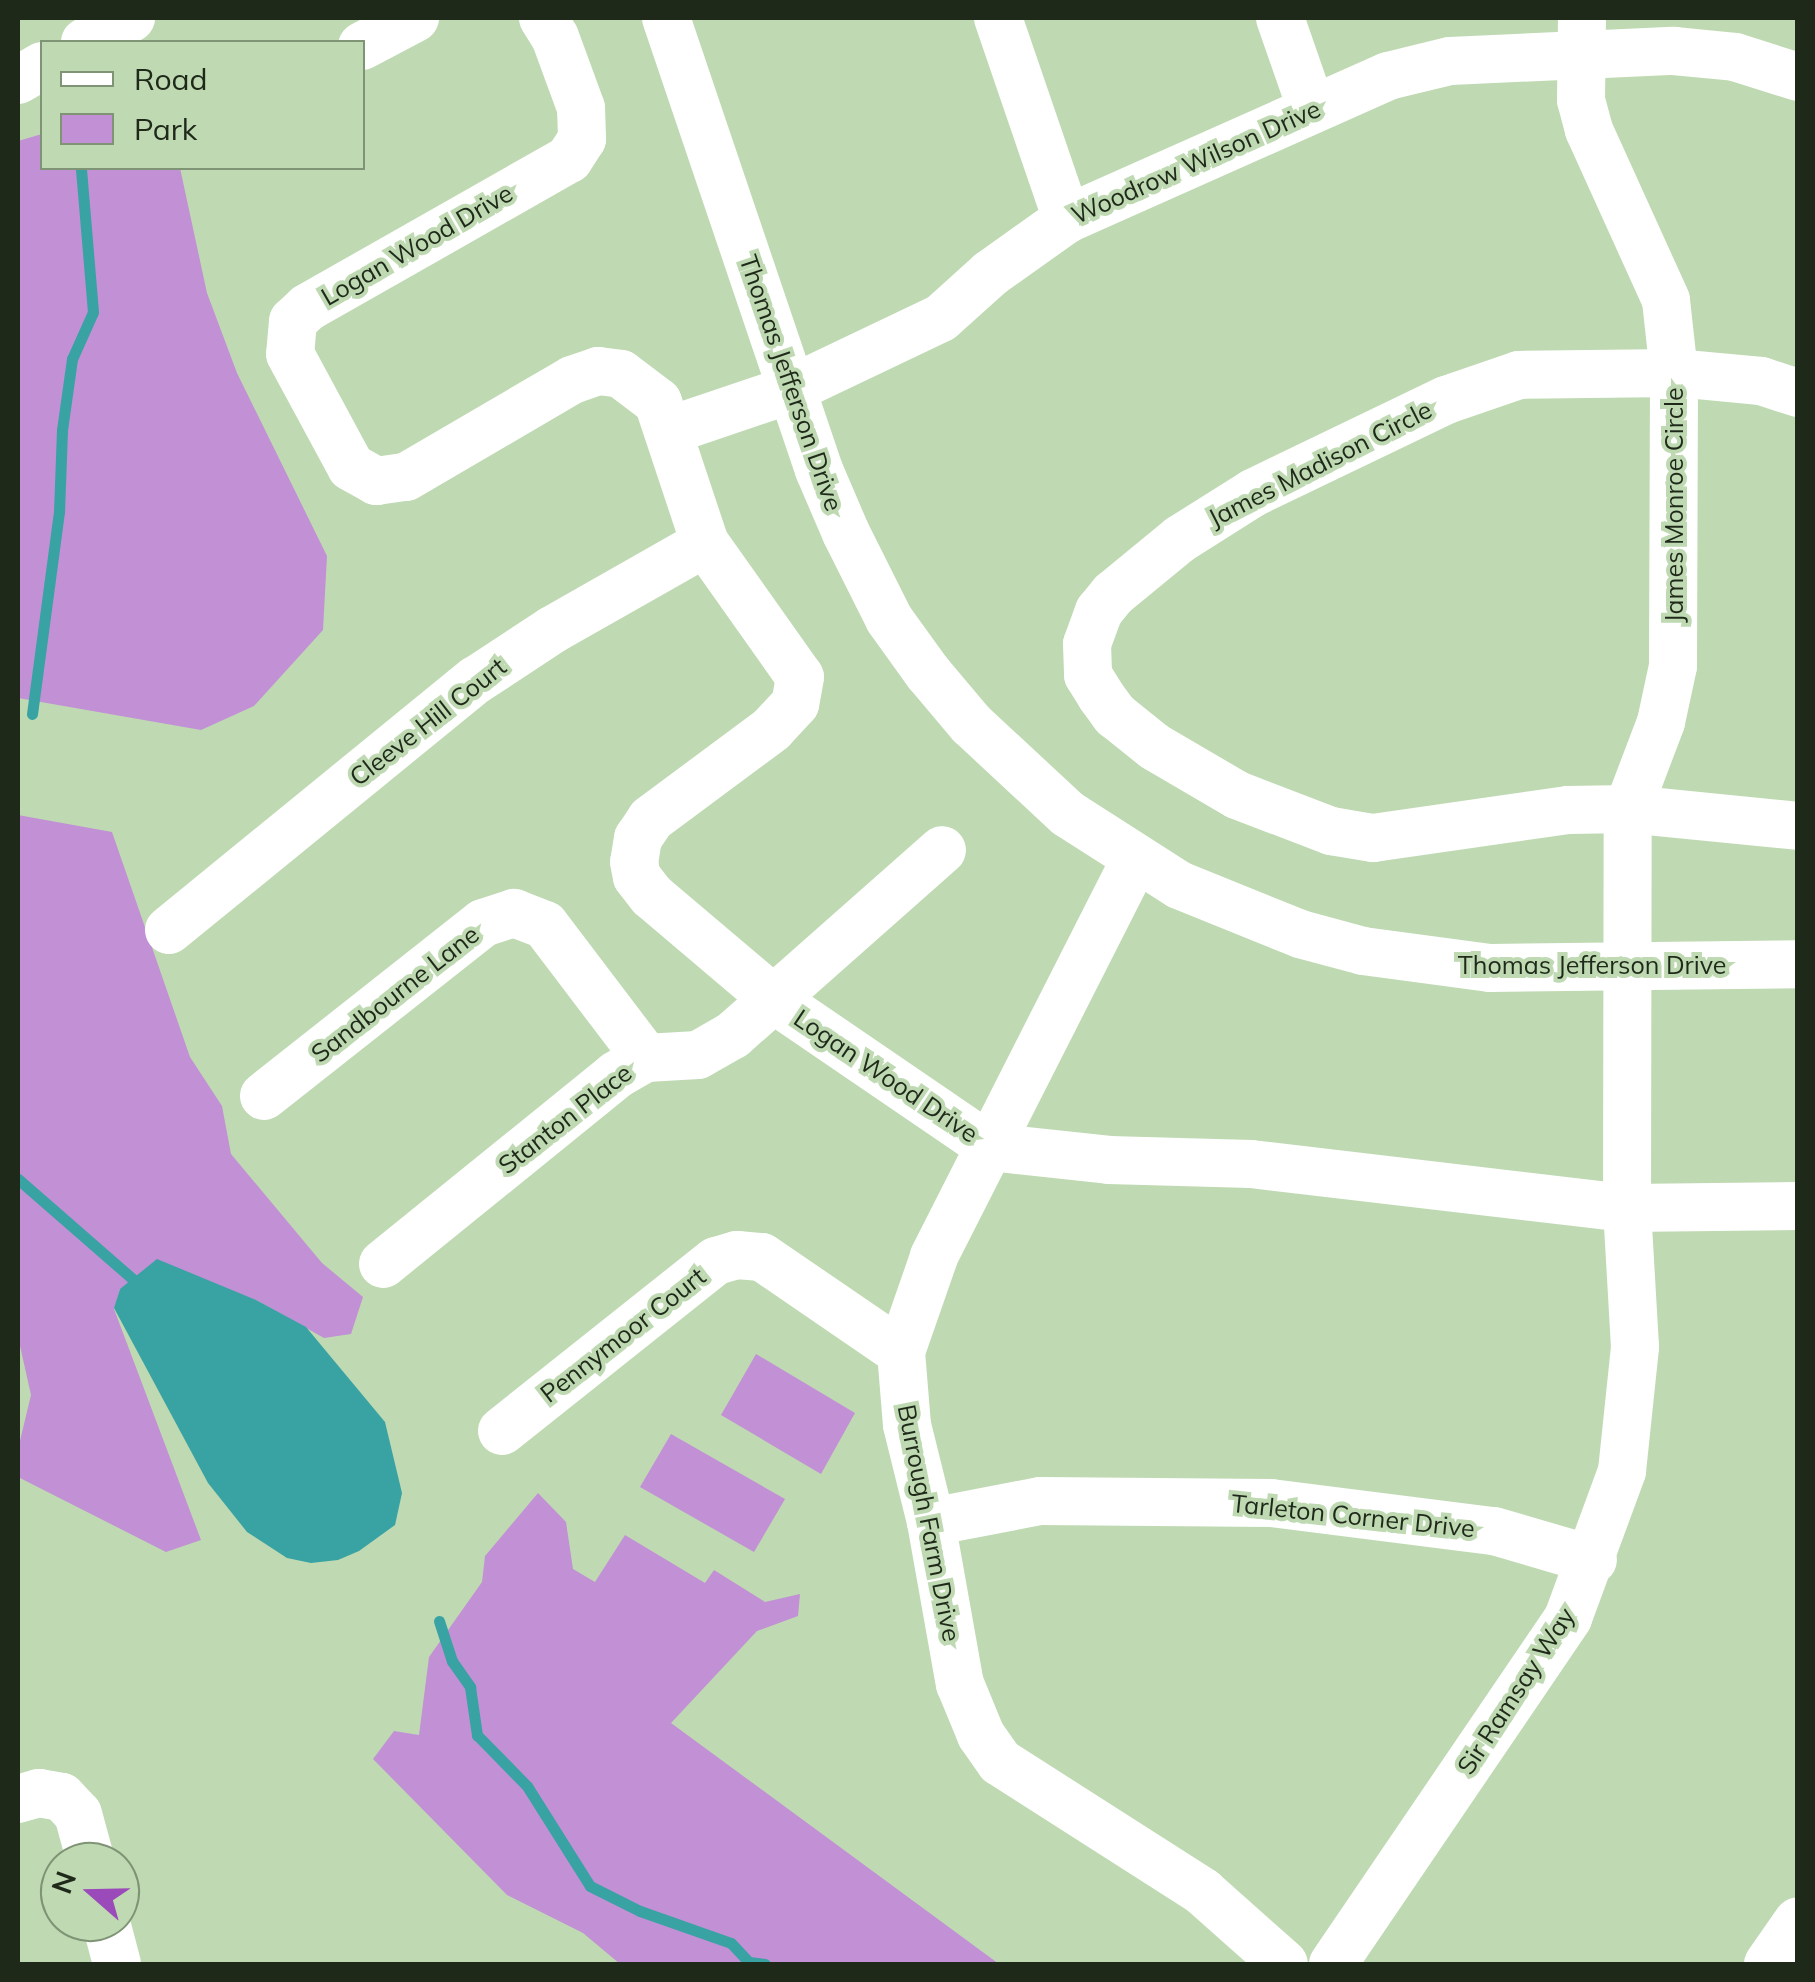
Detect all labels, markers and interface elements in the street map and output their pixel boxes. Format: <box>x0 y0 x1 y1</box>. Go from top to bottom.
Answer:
legend <box>40 40 365 170</box>
text: Road <box>134 60 208 98</box>
street label: Woodrow Wilson Drive <box>1067 94 1325 230</box>
text: Park <box>134 110 197 148</box>
street label: Logan Wood Drive <box>316 178 518 312</box>
street label: Thomas Jefferson Drive <box>733 251 849 515</box>
street label: James Monroe Circle <box>1659 387 1689 623</box>
street label: James Madison Circle <box>1203 395 1437 533</box>
street label: Cleeve Hill Court <box>344 652 512 792</box>
street label: Sandbourne Lane <box>305 919 485 1069</box>
street label: Thomas Jefferson Drive <box>1458 950 1726 980</box>
street label: Logan Wood Drive <box>788 1003 984 1149</box>
street label: Stanton Place <box>492 1058 638 1180</box>
street label: Pennymoor Court <box>534 1261 712 1409</box>
street label: Burrough Farm Drive <box>891 1402 967 1644</box>
street label: Tarleton Corner Drive <box>1230 1488 1476 1544</box>
street label: Sir Ramsay Way <box>1451 1602 1581 1780</box>
north arrow <box>40 1842 140 1942</box>
text: N <box>43 1866 83 1898</box>

